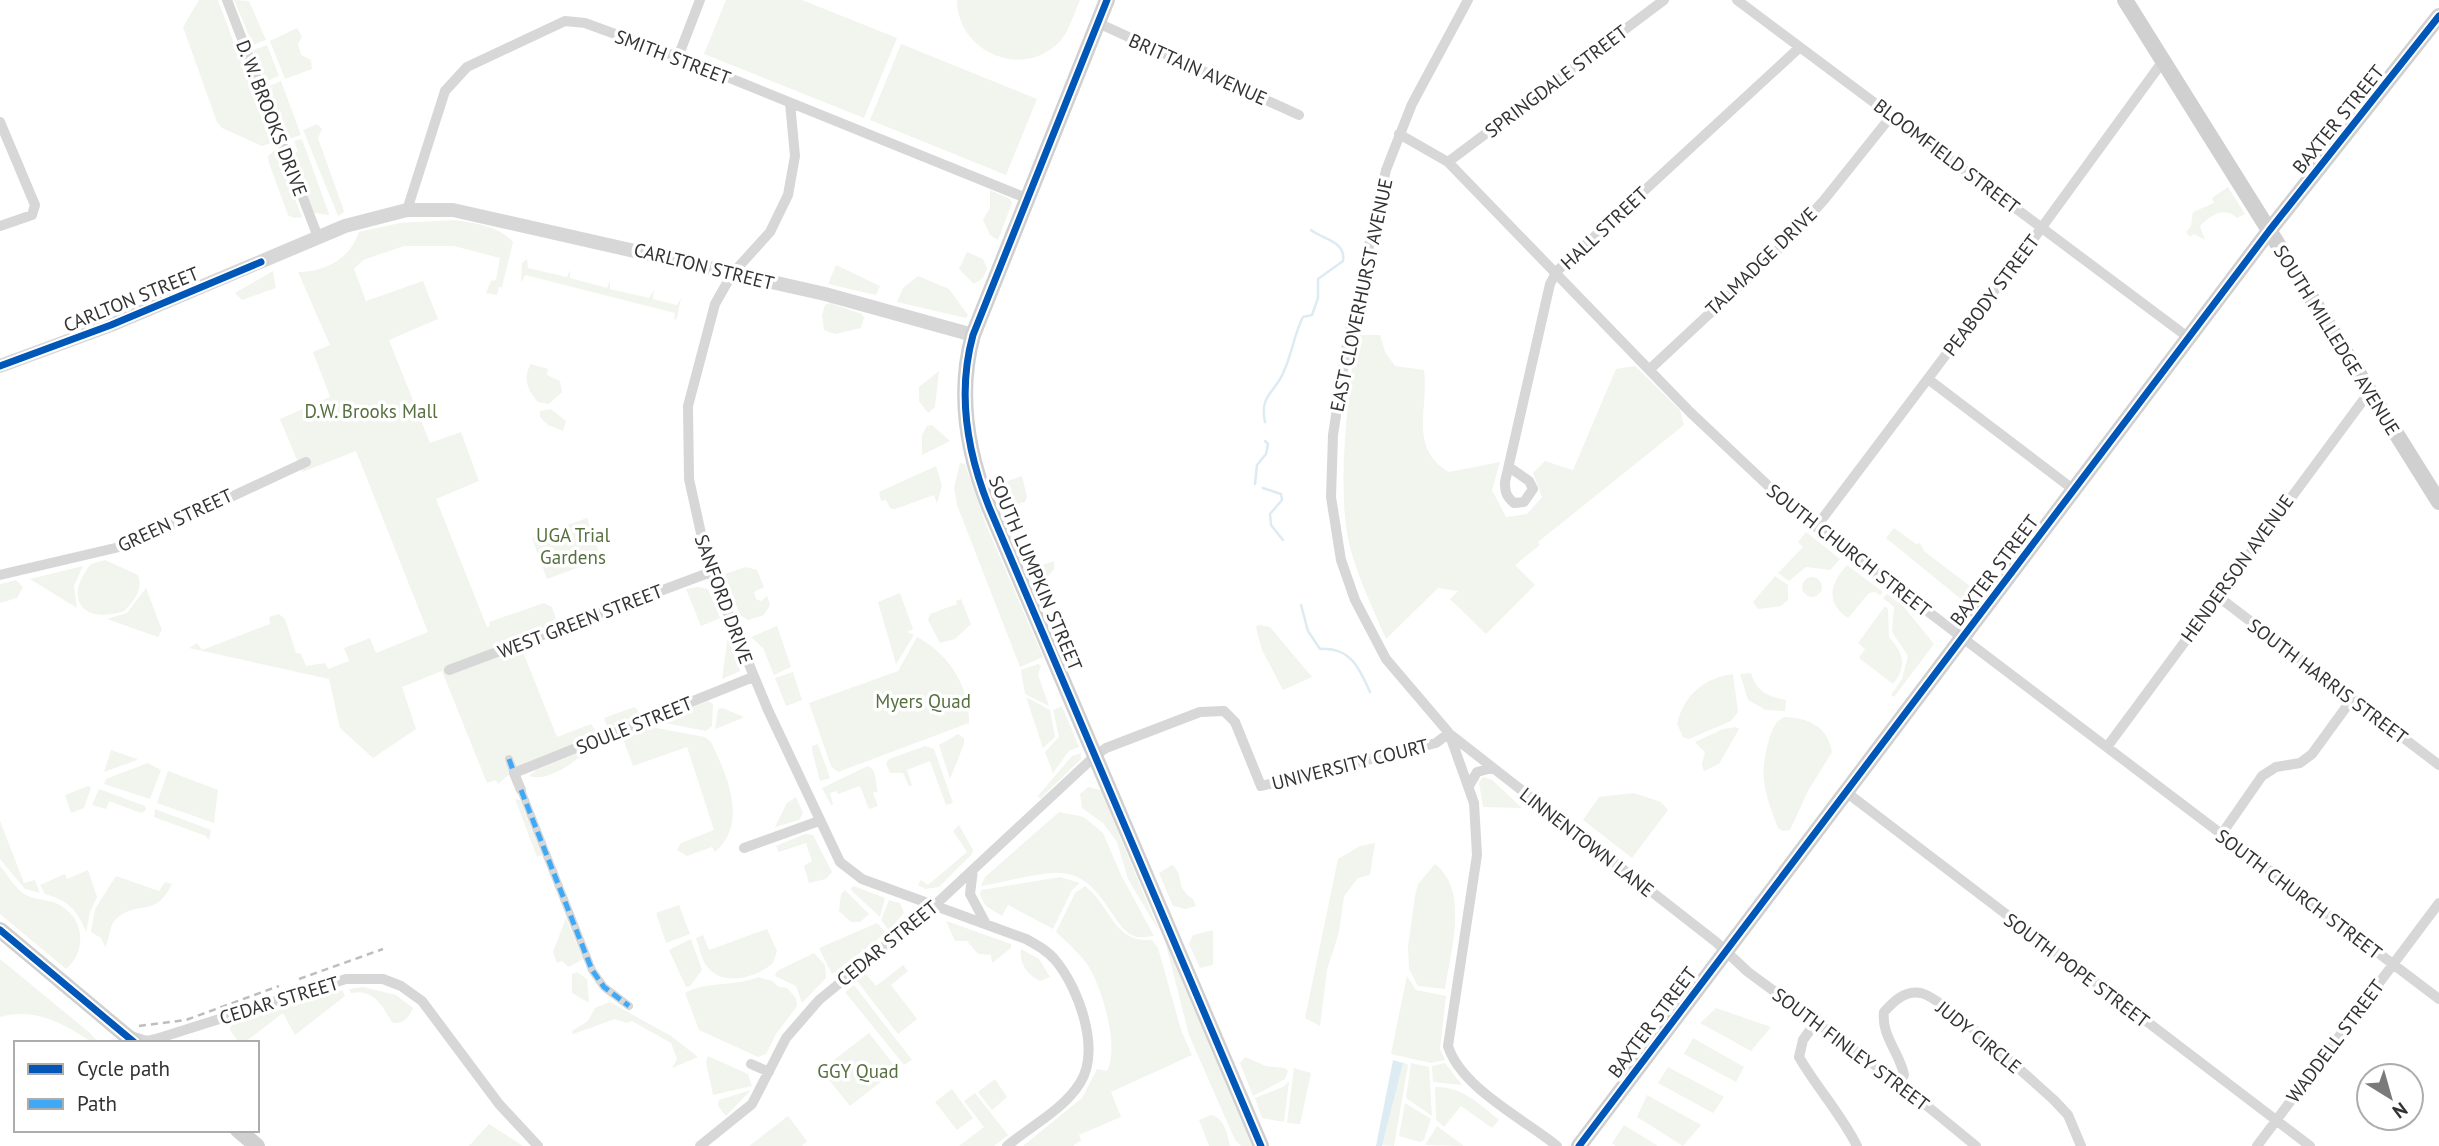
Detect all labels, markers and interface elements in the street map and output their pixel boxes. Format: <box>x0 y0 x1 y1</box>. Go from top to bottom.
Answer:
street label: SPRINGDALE STREET <box>1480 19 1633 143</box>
street label: SMITH STREET <box>612 24 735 90</box>
street label: BRITTAIN AVENUE <box>1125 28 1271 110</box>
street label: D. W. BROOKS DRIVE <box>231 36 313 200</box>
street label: BAXTER STREET <box>2287 60 2389 178</box>
street label: BLOOMFIELD STREET <box>1869 93 2025 219</box>
street label: EAST CLOVERHURST AVENUE <box>1325 176 1397 414</box>
street label: HALL STREET <box>1555 181 1653 275</box>
street label: TALMADGE DRIVE <box>1700 202 1822 320</box>
street label: PEABODY STREET <box>1938 229 2045 360</box>
street label: CARLTON STREET <box>631 237 777 295</box>
street label: SOUTH MILLEDGE AVENUE <box>2269 241 2405 439</box>
street label: CARLTON STREET <box>60 261 202 337</box>
park label: D.W. Brooks Mall <box>304 399 438 423</box>
street label: SOUTH LUMPKIN STREET <box>984 472 1088 675</box>
street label: SOUTH CHURCH STREET <box>1762 478 1936 622</box>
street label: GREEN STREET <box>114 483 237 557</box>
street label: HENDERSON AVENUE <box>2175 490 2299 646</box>
street label: BAXTER STREET <box>1944 509 2044 630</box>
park label: UGA Trial Gardens <box>536 523 610 569</box>
street label: SANFORD DRIVE <box>689 531 759 667</box>
street label: WEST GREEN STREET <box>494 578 666 664</box>
street label: SOUTH HARRIS STREET <box>2243 613 2413 749</box>
park label: Myers Quad <box>875 689 971 713</box>
street label: SOULE STREET <box>572 691 696 759</box>
street label: UNIVERSITY COURT <box>1269 733 1431 795</box>
street label: LINNENTOWN LANE <box>1515 782 1659 902</box>
street label: SOUTH CHURCH STREET <box>2211 824 2387 965</box>
street label: CEDAR STREET <box>832 895 943 991</box>
street label: SOUTH POPE STREET <box>2000 907 2155 1033</box>
street label: BAXTER STREET <box>1602 961 1702 1082</box>
street label: CEDAR STREET <box>217 970 342 1030</box>
street label: WADDELL STREET <box>2281 974 2389 1107</box>
street label: SOUTH FINLEY STREET <box>1768 982 1934 1116</box>
street label: JUDY CIRCLE <box>1931 995 2026 1079</box>
legend <box>14 1041 259 1132</box>
text: Cycle path <box>77 1055 170 1082</box>
park label: GGY Quad <box>817 1059 899 1083</box>
north arrow <box>2355 1062 2425 1132</box>
text: Path <box>77 1090 117 1117</box>
text: N <box>2388 1097 2412 1124</box>

